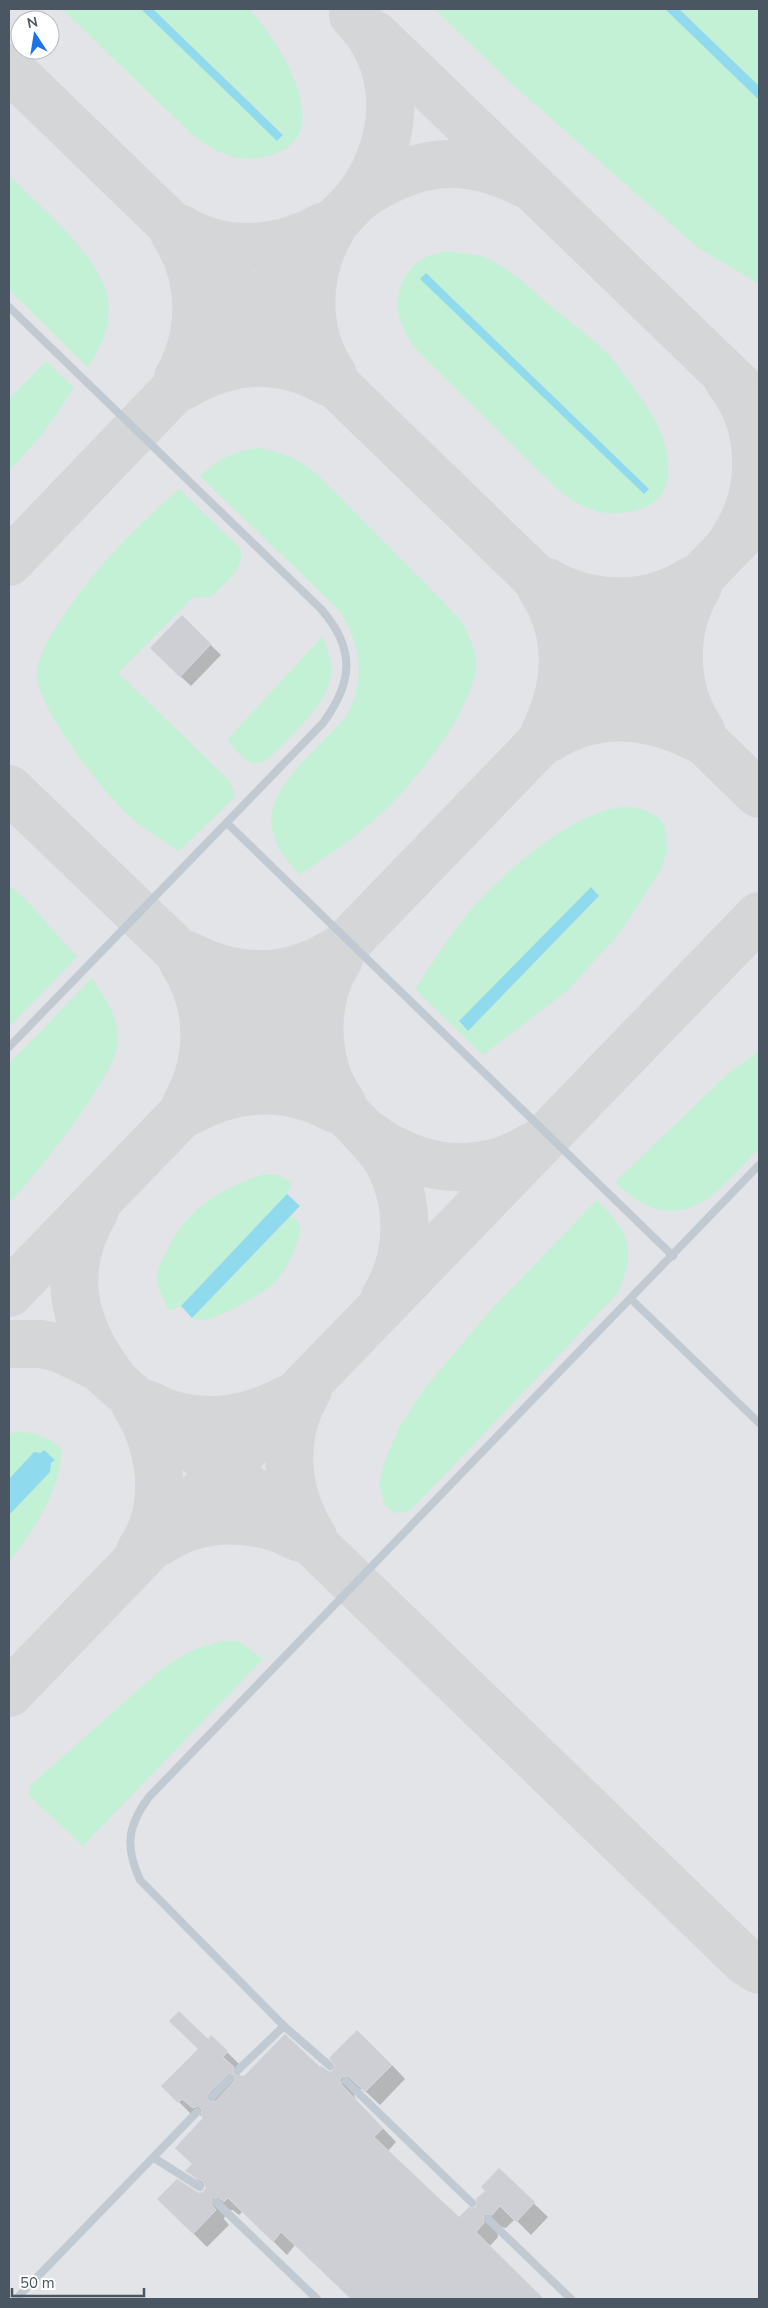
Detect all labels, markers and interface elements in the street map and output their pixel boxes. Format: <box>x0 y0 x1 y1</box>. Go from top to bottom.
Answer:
north arrow <box>10 10 60 60</box>
text: N <box>25 12 40 33</box>
scale bar <box>12 2266 145 2298</box>
text: 50 m <box>20 2273 55 2293</box>

